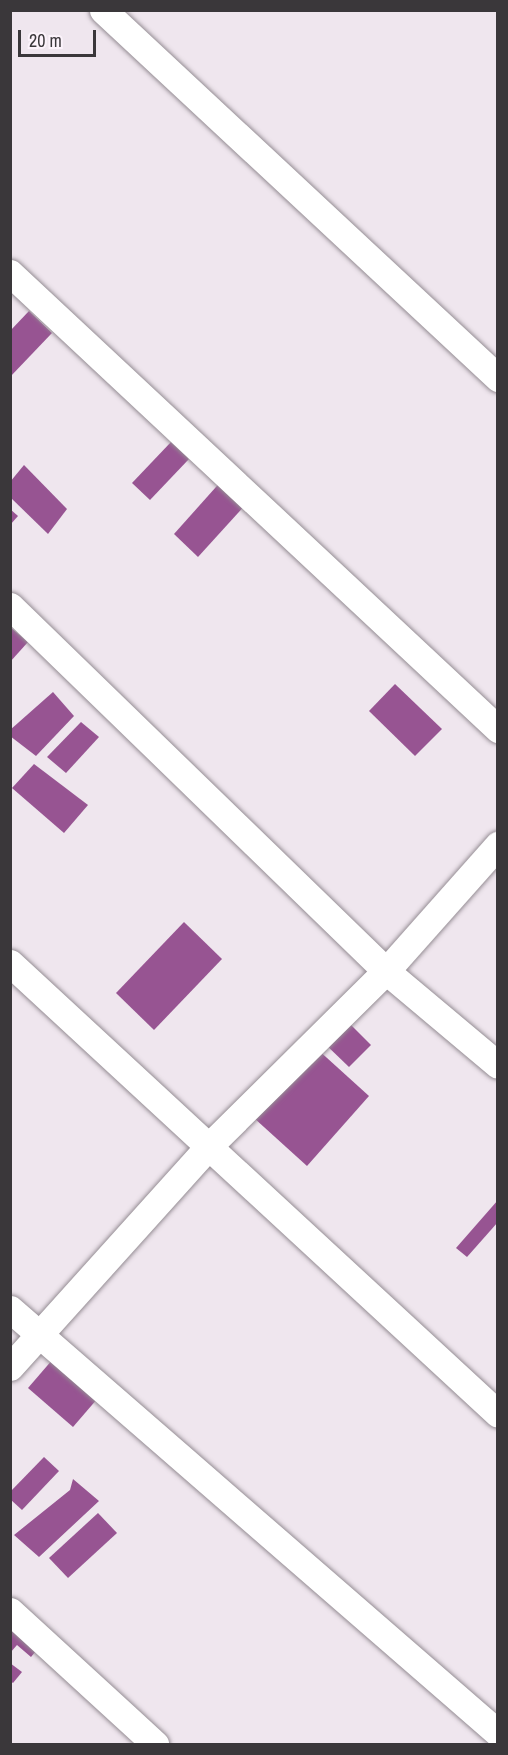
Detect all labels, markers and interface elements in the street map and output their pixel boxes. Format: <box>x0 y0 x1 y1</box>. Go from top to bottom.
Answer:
scale bar <box>21 18 99 56</box>
text: 20 m <box>29 28 62 53</box>

